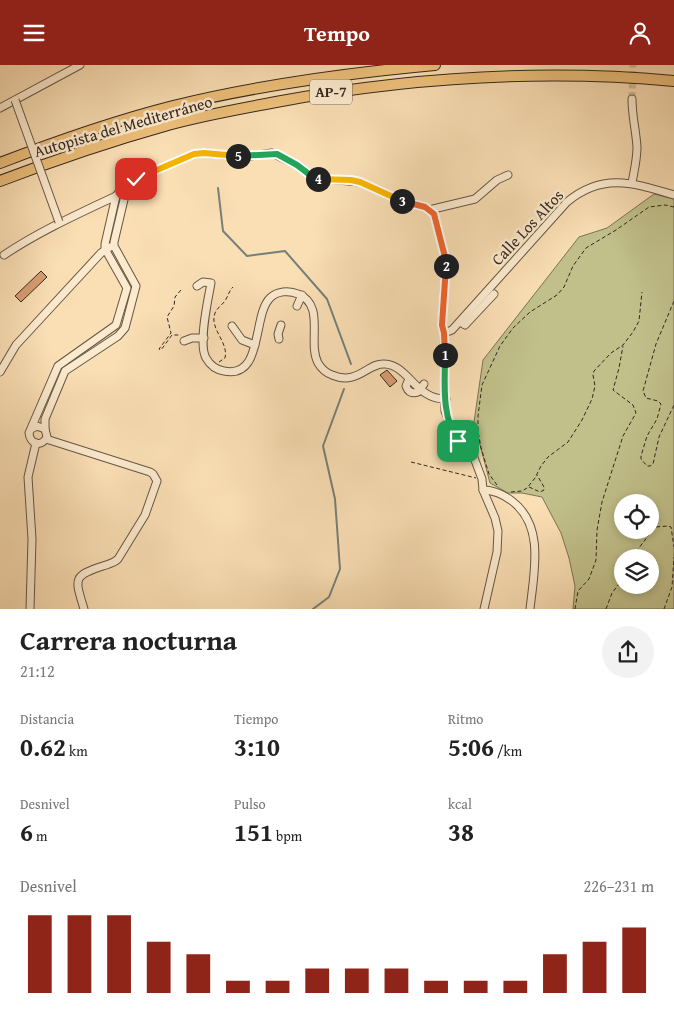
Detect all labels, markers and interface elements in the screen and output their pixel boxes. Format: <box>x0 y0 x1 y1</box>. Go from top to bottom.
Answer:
text: Tempo <box>304 17 370 49</box>
icon: menu <box>20 19 48 47</box>
icon: person <box>626 19 654 47</box>
road number: AP-7 <box>310 80 352 105</box>
street label: Autopista del Mediterráneo <box>31 89 215 163</box>
pin: 5 <box>226 143 250 169</box>
text: 5 <box>235 146 242 166</box>
pin <box>115 158 157 200</box>
icon: check <box>122 165 150 193</box>
pin: 4 <box>306 167 330 191</box>
text: 4 <box>315 169 322 189</box>
street label: Calle Los Altos <box>485 184 569 270</box>
pin: 3 <box>390 189 414 213</box>
text: 3 <box>399 191 406 211</box>
pin: 2 <box>434 253 458 279</box>
text: 2 <box>443 256 450 276</box>
pin: 1 <box>432 343 458 367</box>
text: 1 <box>442 345 449 365</box>
pin <box>437 420 479 462</box>
icon: arrive <box>444 427 472 455</box>
map controls <box>614 494 659 594</box>
button: locate <box>614 494 659 539</box>
button: layers <box>614 549 659 594</box>
text: Carrera nocturna <box>20 619 237 660</box>
button: share <box>602 626 654 678</box>
text: 21:12 <box>20 659 55 683</box>
text: Distancia <box>20 709 74 729</box>
text: Tiempo <box>234 709 278 729</box>
text: Ritmo <box>448 709 484 729</box>
text: 0.62 <box>20 729 66 765</box>
text: 3:10 <box>234 729 280 765</box>
text: 5:06 <box>448 729 494 765</box>
text: km <box>66 741 88 761</box>
text: /km <box>494 741 522 761</box>
text: Desnivel <box>20 794 70 814</box>
text: Pulso <box>234 794 266 814</box>
text: kcal <box>448 794 472 814</box>
text: 6 <box>20 814 33 850</box>
text: 151 <box>234 814 273 850</box>
text: 38 <box>448 814 474 850</box>
text: m <box>33 826 47 846</box>
text: bpm <box>273 826 302 846</box>
text: Desnivel <box>20 874 77 898</box>
text: 226–231 m <box>584 874 654 898</box>

